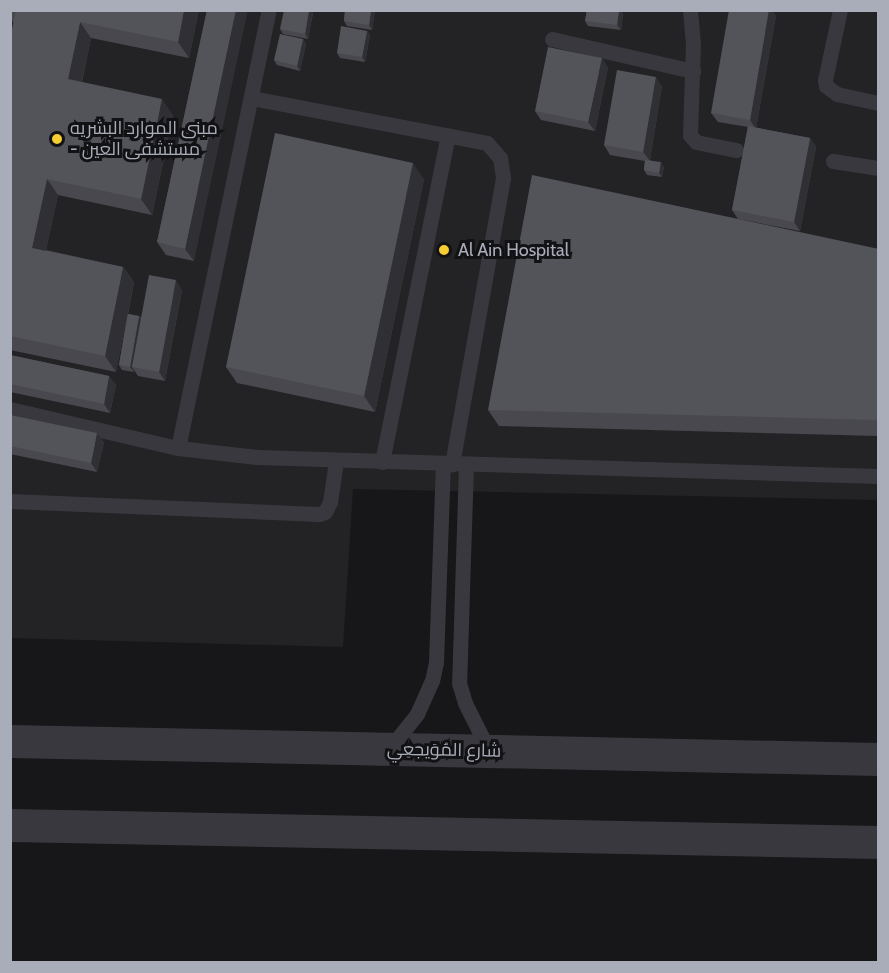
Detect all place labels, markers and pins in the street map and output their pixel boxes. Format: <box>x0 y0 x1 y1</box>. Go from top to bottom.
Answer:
place label: مبنى الموارد البشريه - مستشفى العين <box>70 118 218 160</box>
marker: مبنى الموارد البشريه - مستشفى العين <box>48 130 66 148</box>
place label: Al Ain Hospital <box>458 239 569 261</box>
marker: Al Ain Hospital <box>435 241 453 259</box>

